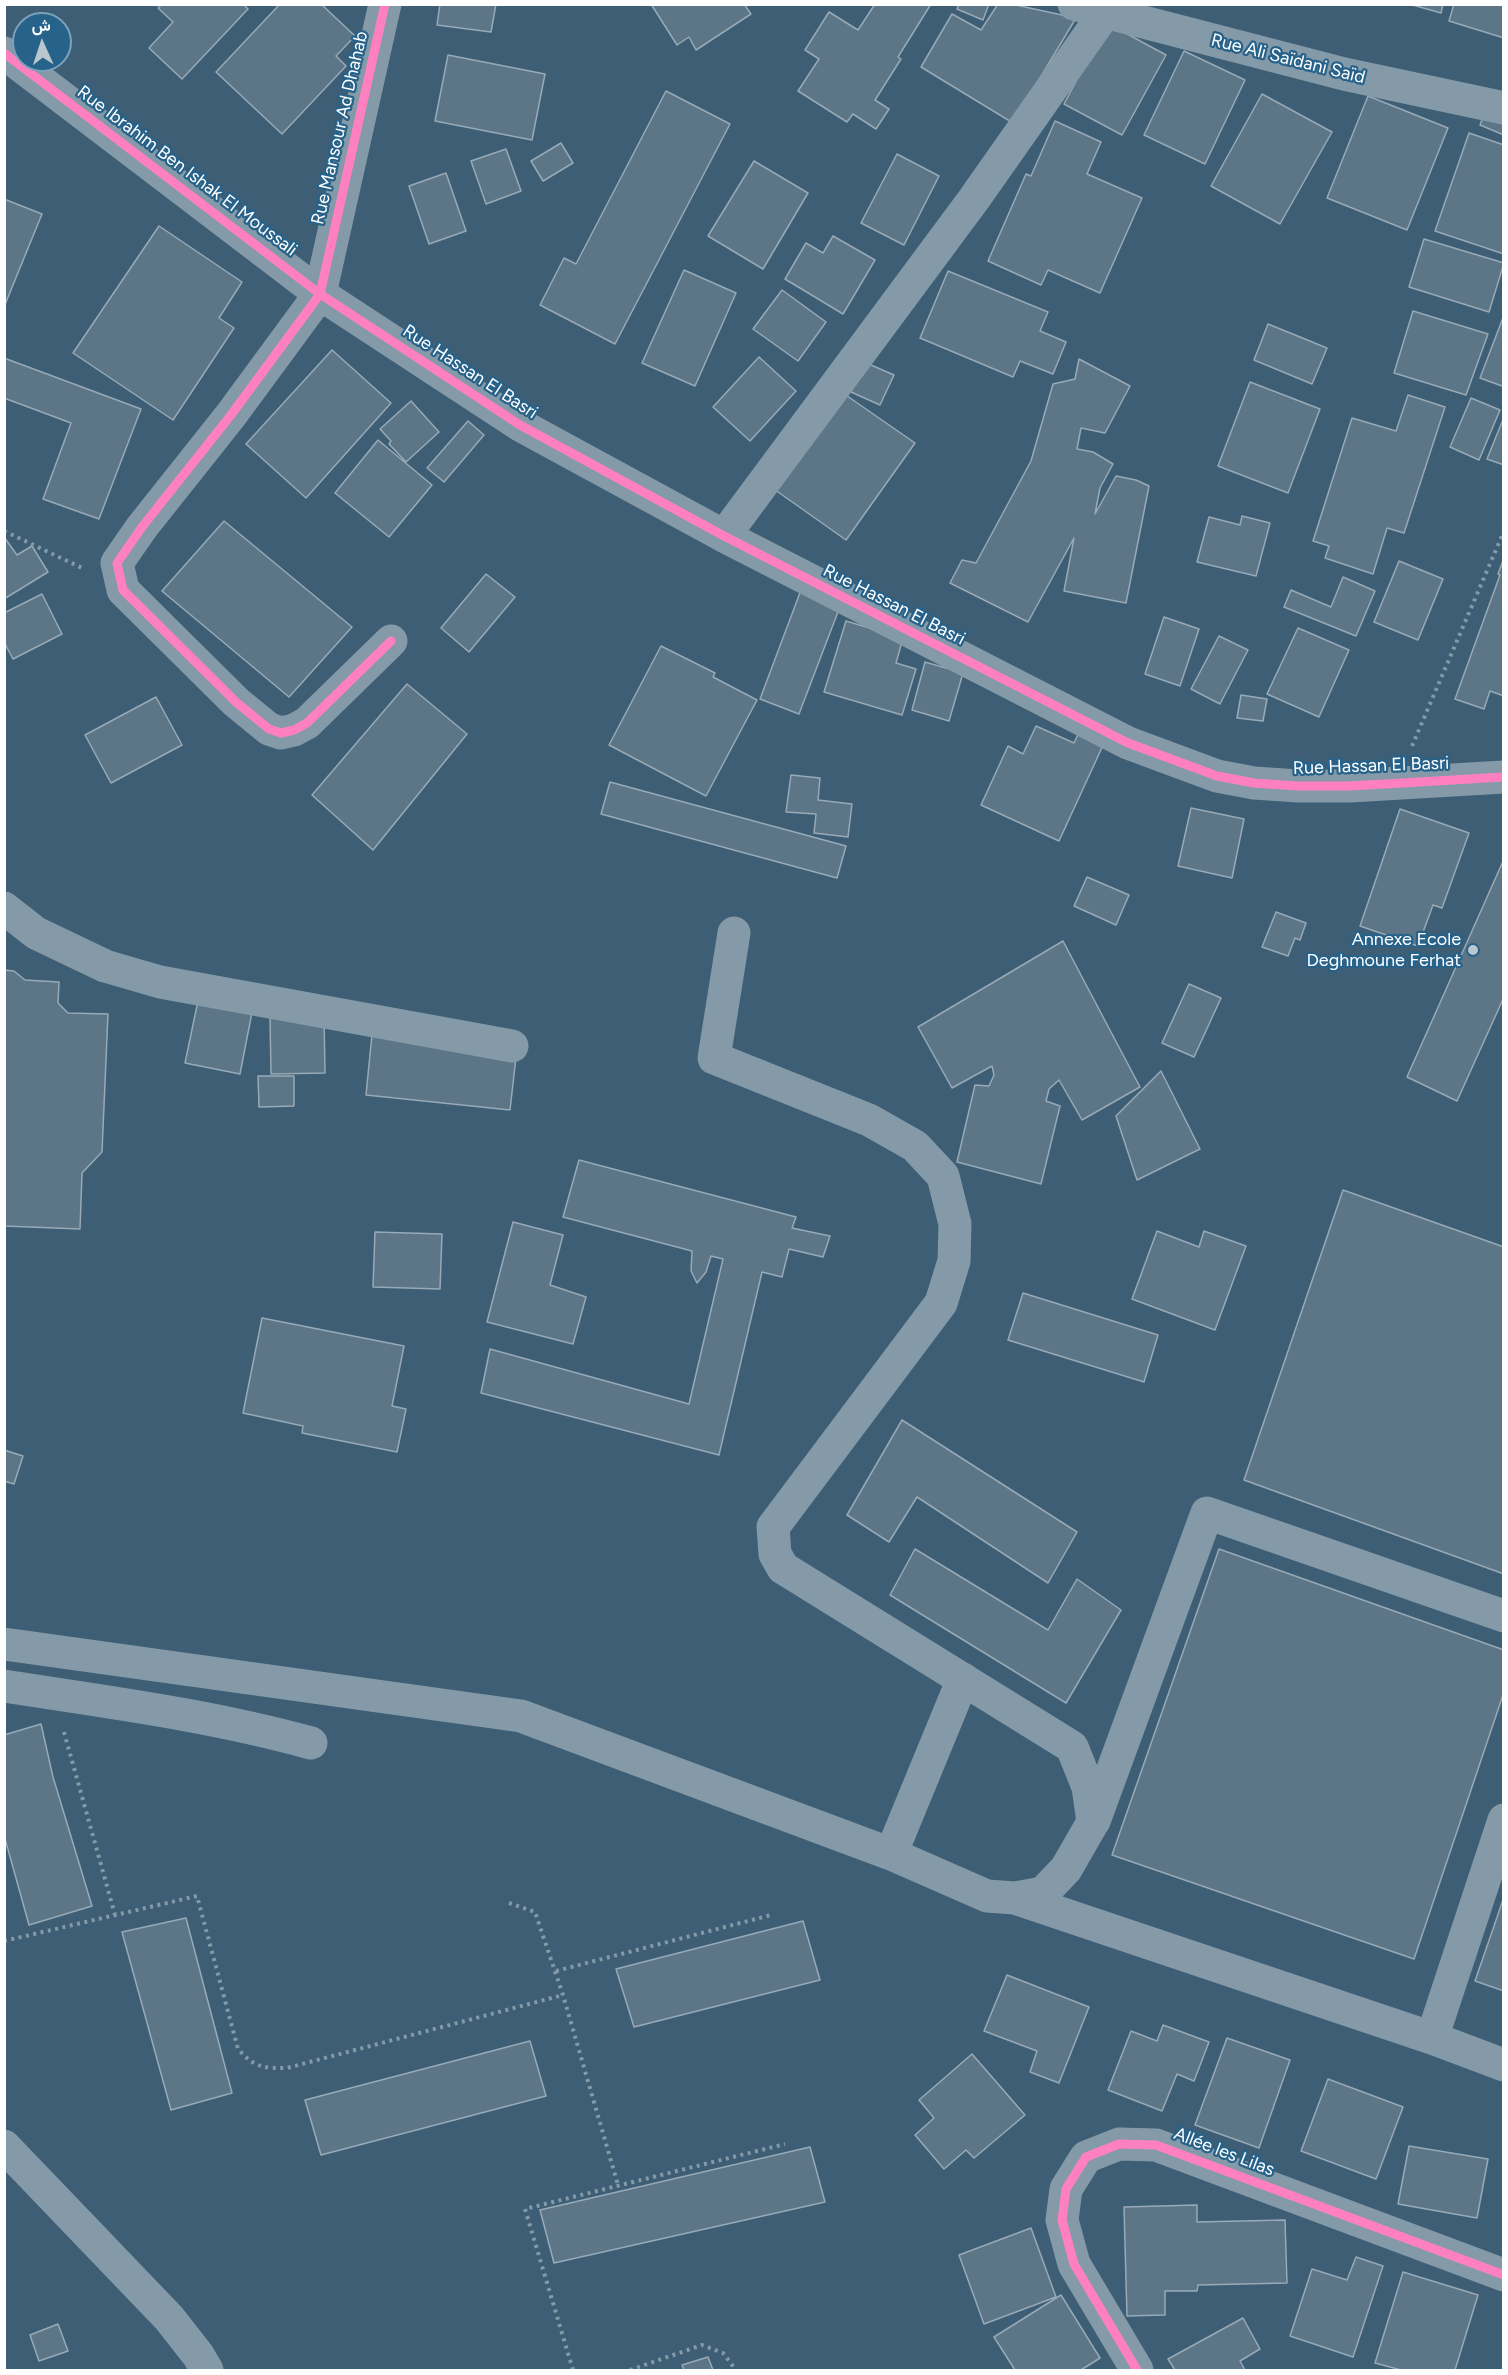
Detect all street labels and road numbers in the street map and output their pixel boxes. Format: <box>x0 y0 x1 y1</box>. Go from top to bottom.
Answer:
street label: Rue Mansour Ad Dhahab <box>307 29 373 227</box>
street label: Rue Ali Saïdani Saïd <box>1209 29 1367 89</box>
street label: Rue Ibrahim Ben Ishak El Moussali <box>73 81 301 261</box>
street label: Rue Hassan El Basri <box>398 320 542 424</box>
street label: Rue Hassan El Basri <box>819 560 969 650</box>
street label: Rue Hassan El Basri <box>1292 752 1450 780</box>
street label: Allée les Lilas <box>1171 2123 1277 2181</box>

